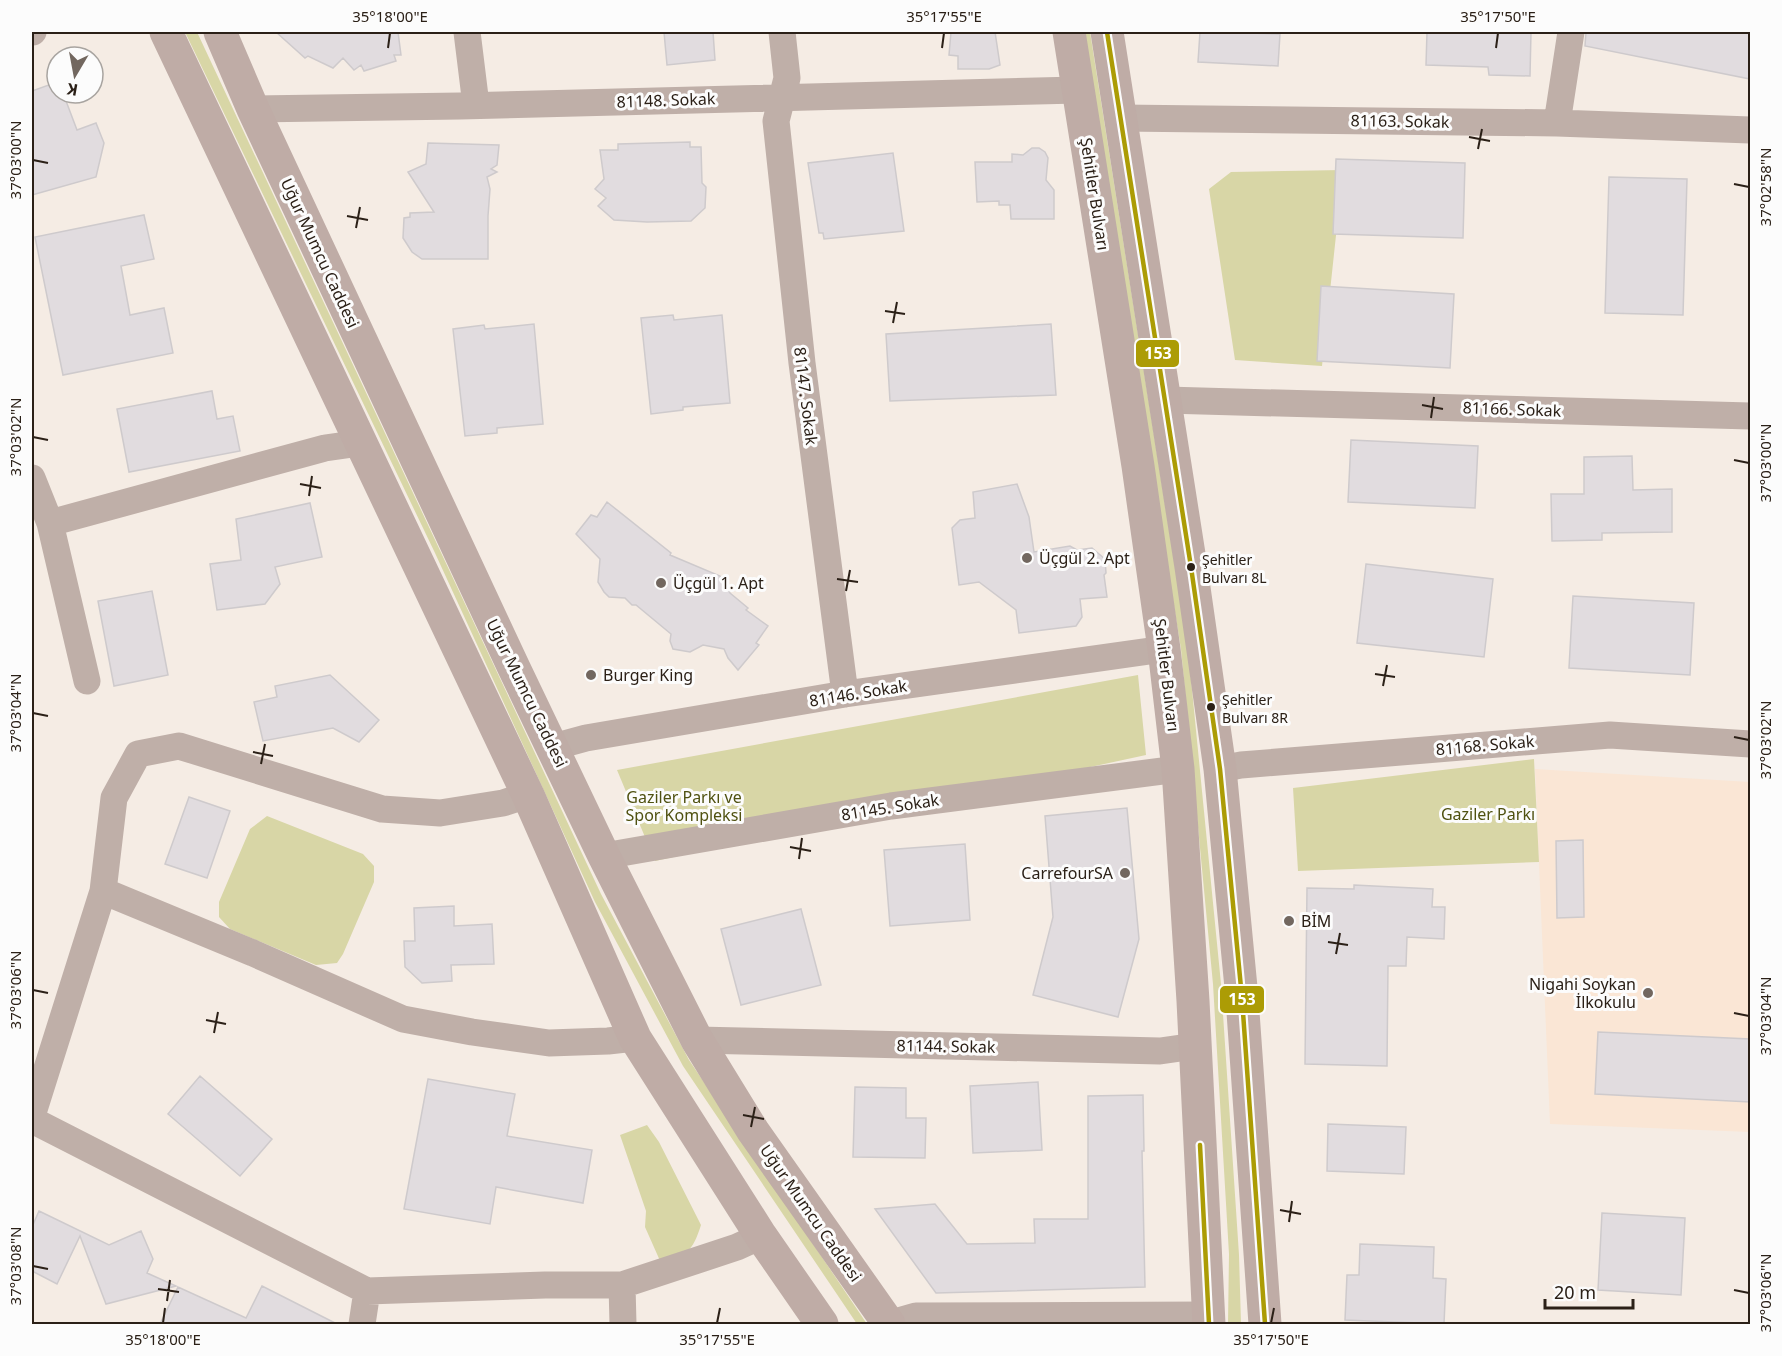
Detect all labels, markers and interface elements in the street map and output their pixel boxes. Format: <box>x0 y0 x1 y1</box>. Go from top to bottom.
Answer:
text: 35°18'00"E <box>352 6 428 26</box>
text: 35°17'55"E <box>906 6 982 26</box>
text: 35°17'50"E <box>1460 6 1536 26</box>
north arrow <box>45 45 105 105</box>
text: K <box>65 78 80 102</box>
street label: 81148. Sokak <box>616 87 716 113</box>
street label: 81163. Sokak <box>1350 109 1450 133</box>
text: 37°03'00"N <box>5 121 25 199</box>
street label: Şehitler Bulvarı <box>1075 136 1115 252</box>
text: 37°02'58"N <box>1755 148 1775 226</box>
street label: Uğur Mumcu Caddesi <box>276 175 364 331</box>
line badge: 153 <box>1135 339 1180 368</box>
text: 153 <box>1144 342 1172 364</box>
street label: 81147. Sokak <box>789 346 823 447</box>
street label: 81166. Sokak <box>1462 396 1562 422</box>
text: 37°03'02"N <box>5 398 25 476</box>
text: 37°03'00"N <box>1755 424 1775 502</box>
place label: Üçgül 2. Apt <box>1039 547 1130 569</box>
place label: Şehitler Bulvarı 8L <box>1202 550 1267 587</box>
marker: Üçgül 2. Apt <box>1020 551 1034 565</box>
marker: Şehitler Bulvarı 8L <box>1185 561 1197 573</box>
place label: Üçgül 1. Apt <box>673 572 764 594</box>
marker: Üçgül 1. Apt <box>654 576 668 590</box>
street label: Uğur Mumcu Caddesi <box>481 615 573 771</box>
street label: Şehitler Bulvarı <box>1149 617 1185 733</box>
place label: Burger King <box>603 664 693 686</box>
marker: Burger King <box>584 668 598 682</box>
text: 37°03'04"N <box>5 674 25 752</box>
street label: 81146. Sokak <box>808 674 909 712</box>
place label: Şehitler Bulvarı 8R <box>1222 690 1288 727</box>
marker: Şehitler Bulvarı 8R <box>1205 701 1217 713</box>
text: 37°03'02"N <box>1755 701 1775 779</box>
street label: 81168. Sokak <box>1435 730 1536 760</box>
park label: Gaziler Parkı ve Spor Kompleksi <box>626 786 742 826</box>
street label: 81145. Sokak <box>840 788 941 826</box>
park label: Gaziler Parkı <box>1441 803 1535 825</box>
place label: CarrefourSA <box>1021 862 1114 884</box>
marker: CarrefourSA <box>1118 866 1132 880</box>
place label: BİM <box>1301 910 1331 932</box>
marker: BİM <box>1282 914 1296 928</box>
text: 37°03'06"N <box>5 951 25 1029</box>
place label: Nigahi Soykan İlkokulu <box>1529 973 1636 1013</box>
text: 37°03'04"N <box>1755 977 1775 1055</box>
line badge: 153 <box>1219 985 1265 1014</box>
marker: Nigahi Soykan İlkokulu <box>1641 986 1655 1000</box>
text: 153 <box>1228 988 1256 1010</box>
street label: 81144. Sokak <box>896 1034 996 1058</box>
street label: Uğur Mumcu Caddesi <box>755 1140 867 1286</box>
text: 37°03'08"N <box>5 1227 25 1305</box>
text: 37°03'06"N <box>1755 1254 1775 1332</box>
scale bar <box>1545 1272 1634 1310</box>
text: 20 m <box>1554 1280 1596 1304</box>
text: 35°18'00"E <box>125 1329 201 1349</box>
text: 35°17'55"E <box>679 1329 755 1349</box>
text: 35°17'50"E <box>1233 1329 1309 1349</box>

